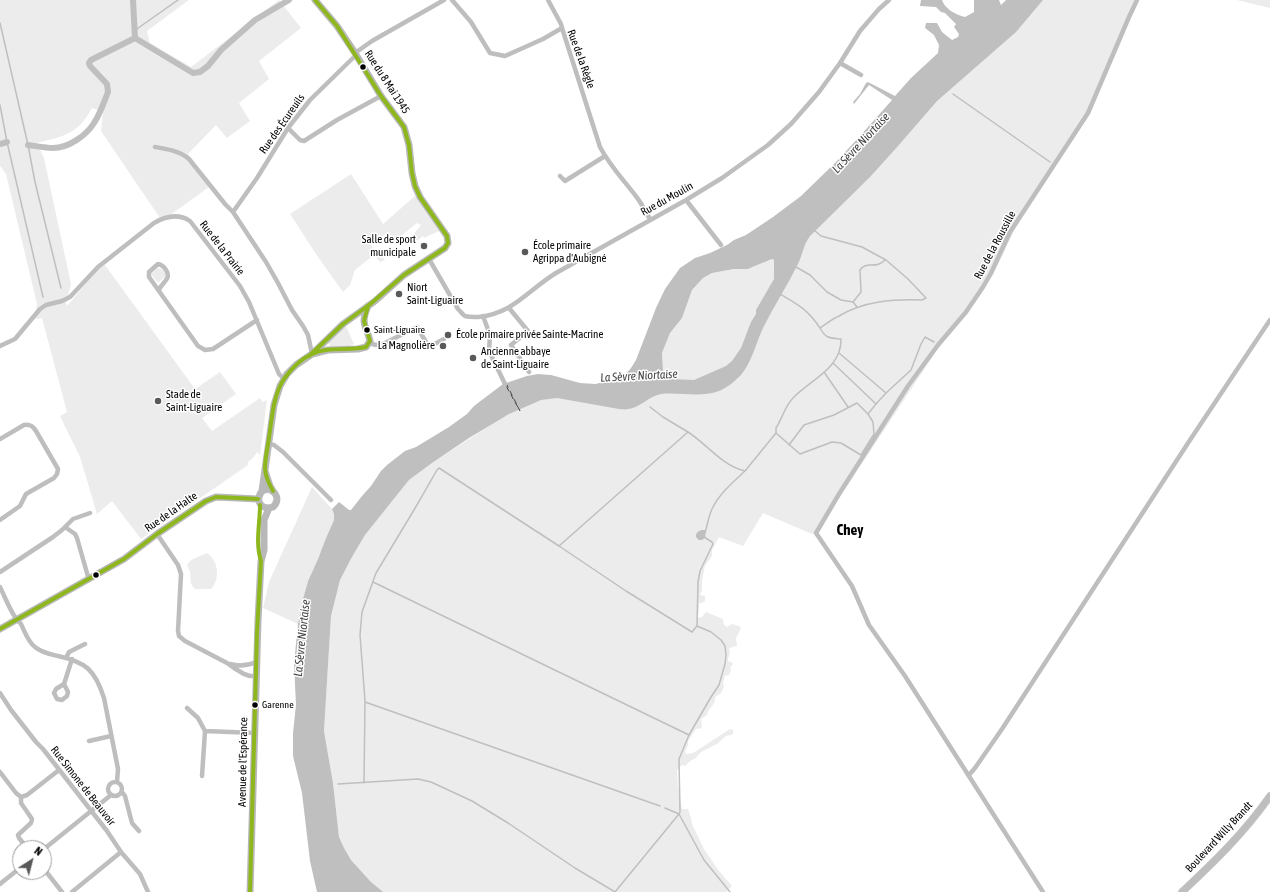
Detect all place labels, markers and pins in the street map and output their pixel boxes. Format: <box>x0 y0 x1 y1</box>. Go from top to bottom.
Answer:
unlabelled marker <box>358 62 368 72</box>
place label: Salle de sport municipale <box>362 233 416 259</box>
place label: École primaire Agrippa d'Aubigné <box>533 239 606 265</box>
marker: Salle de sport municipale <box>419 241 429 251</box>
marker: École primaire Agrippa d'Aubigné <box>520 247 530 257</box>
place label: Niort Saint-Liguaire <box>407 281 463 307</box>
marker: Niort Saint-Liguaire <box>394 289 404 299</box>
place label: Saint-Liguaire <box>374 324 425 336</box>
marker: Saint-Liguaire <box>362 325 372 335</box>
place label: École primaire privée Sainte-Macrine <box>456 328 603 342</box>
marker: École primaire privée Sainte-Macrine <box>443 330 453 340</box>
place label: La Magnolière <box>378 339 435 353</box>
marker: La Magnolière <box>438 341 448 351</box>
place label: Ancienne abbaye de Saint-Liguaire <box>481 345 551 371</box>
marker: Ancienne abbaye de Saint-Liguaire <box>468 353 478 363</box>
place label: Stade de Saint-Liguaire <box>166 388 222 414</box>
marker: Stade de Saint-Liguaire <box>153 396 163 406</box>
unlabelled marker <box>91 570 101 580</box>
place label: Garenne <box>262 699 294 711</box>
marker: Garenne <box>250 700 260 710</box>

